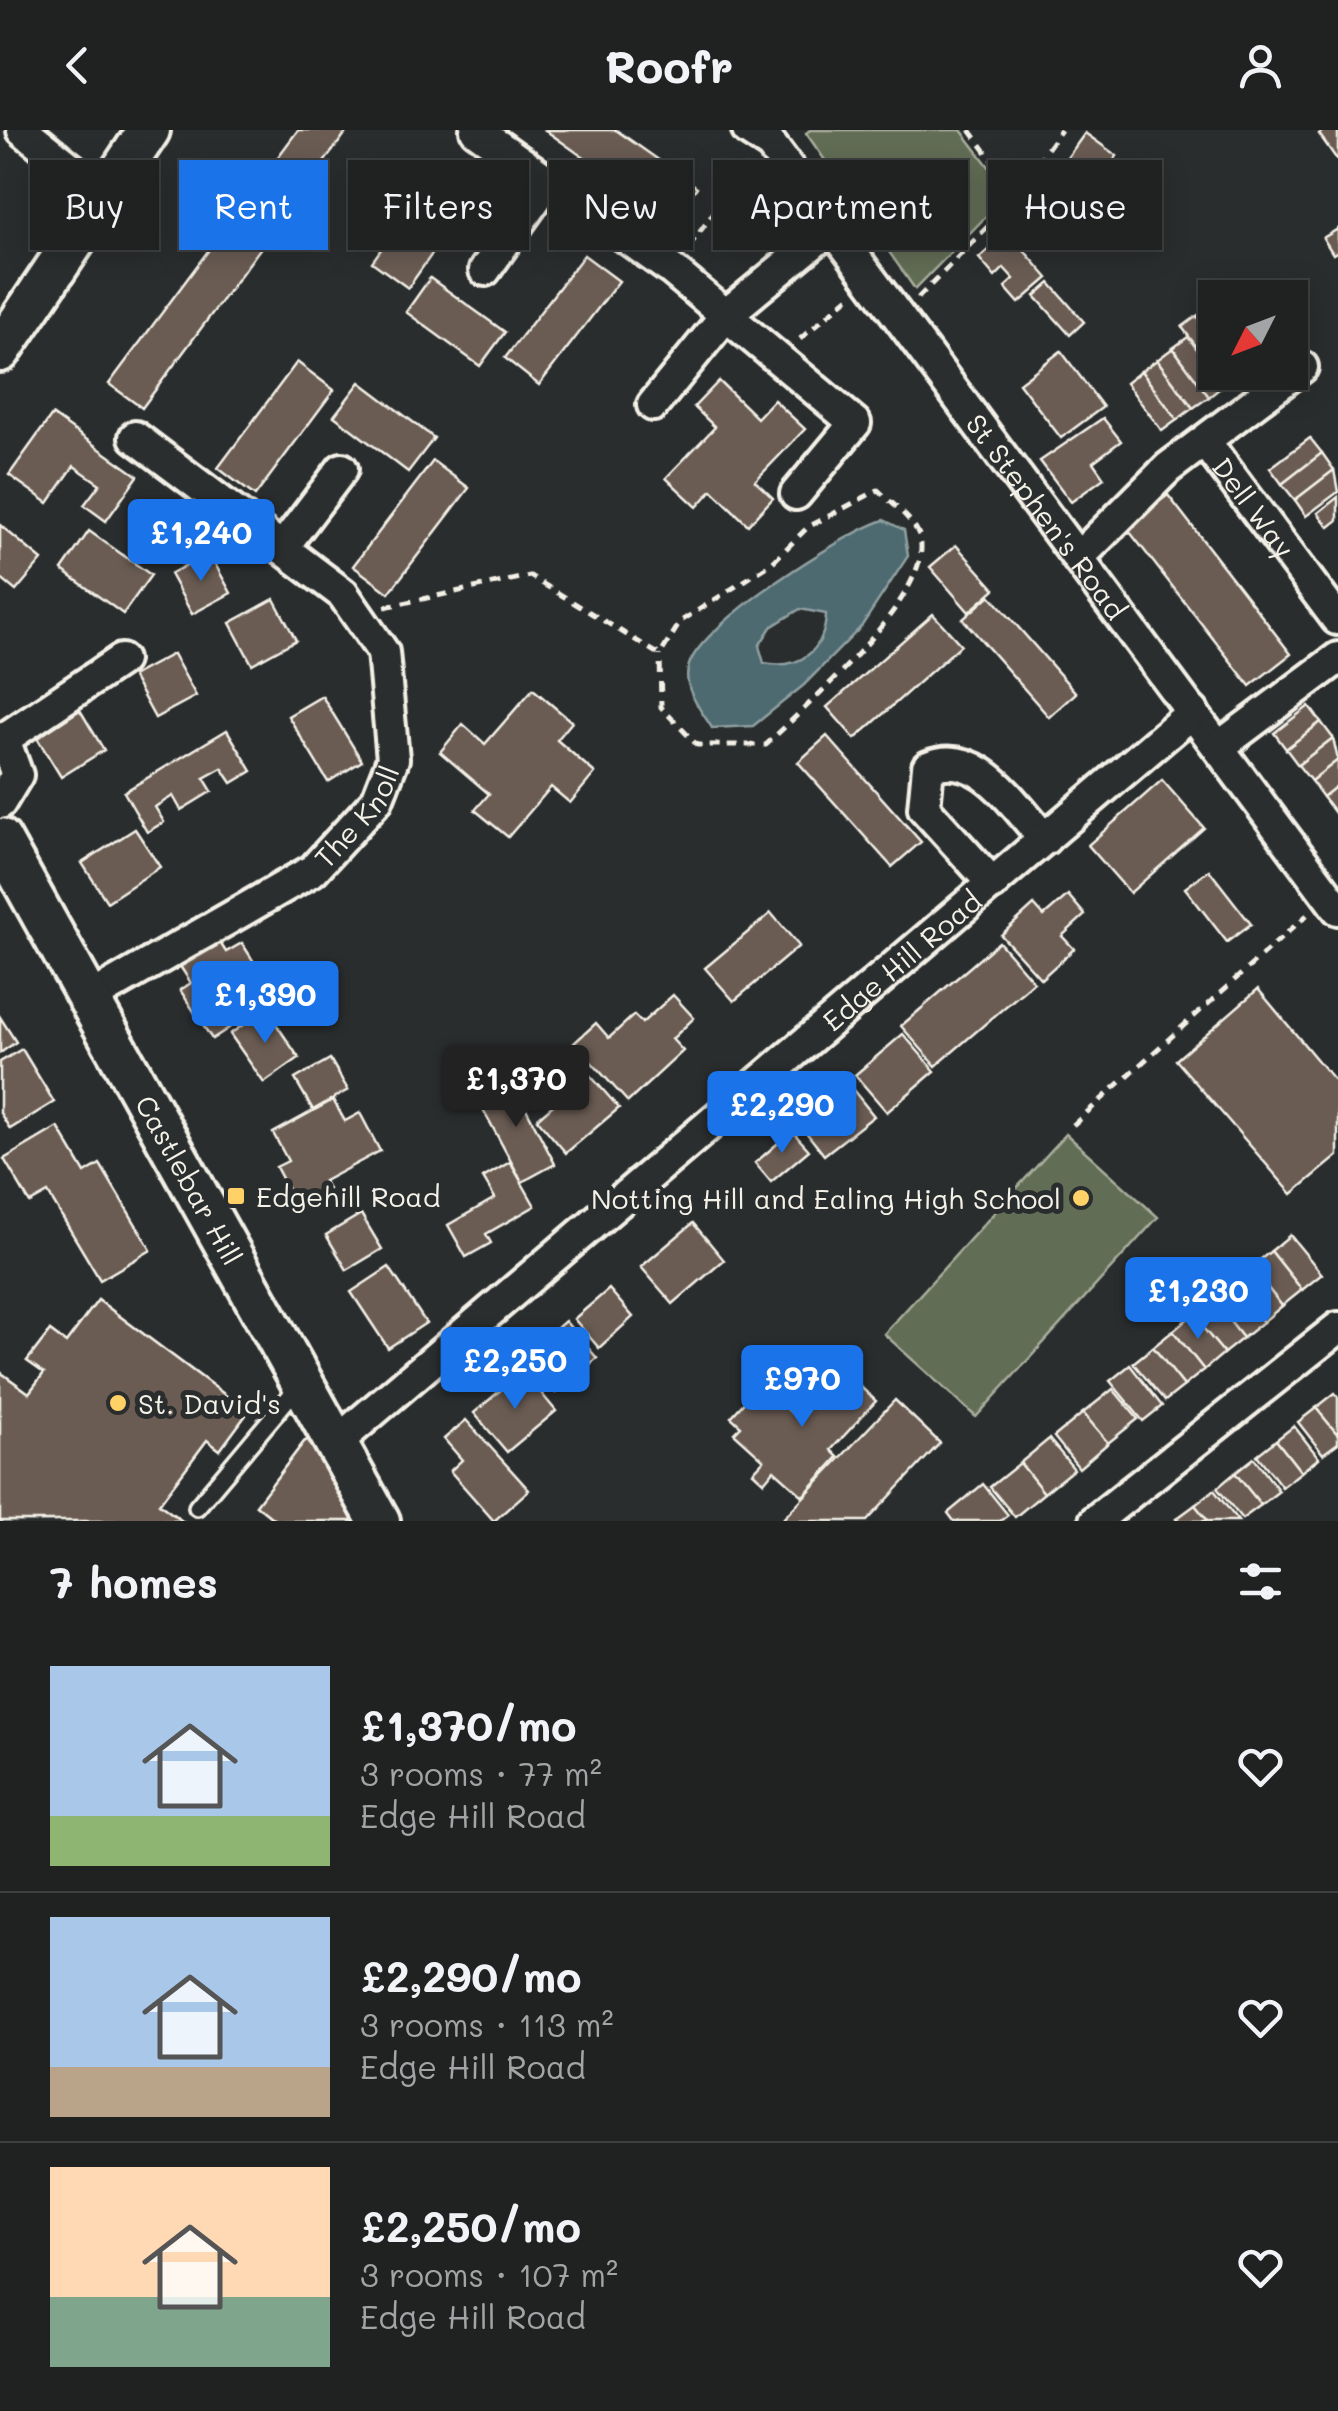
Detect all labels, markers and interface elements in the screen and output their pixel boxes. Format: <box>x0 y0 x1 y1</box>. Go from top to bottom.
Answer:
text: Roofr <box>605 36 733 94</box>
icon: back <box>50 38 105 93</box>
icon: person <box>1233 38 1288 93</box>
chip: Buy <box>30 160 159 250</box>
chip: Rent <box>179 160 328 250</box>
chip: Filters <box>348 160 529 250</box>
chip: New <box>549 160 693 250</box>
chip: Apartment <box>713 160 968 250</box>
chip: House <box>988 160 1162 250</box>
north arrow <box>1198 280 1308 390</box>
map controls <box>1198 280 1308 390</box>
street label: St Stephen's Road <box>959 407 1135 626</box>
street label: Dell Way <box>1205 450 1303 565</box>
pin: £1,240 <box>120 499 282 584</box>
text: £1,240 <box>150 510 252 552</box>
street label: The Knoll <box>306 760 407 875</box>
street label: Edge Hill Road <box>815 883 988 1038</box>
pin: £1,390 <box>184 961 346 1046</box>
text: £1,390 <box>214 972 316 1014</box>
pin: £1,370 <box>435 1045 597 1130</box>
text: £1,370 <box>465 1056 567 1098</box>
pin: £2,290 <box>701 1071 863 1156</box>
text: £2,290 <box>729 1082 835 1124</box>
street label: Castlebar Hill <box>128 1089 251 1271</box>
place label: Edgehill Road <box>256 1178 441 1214</box>
place label: Notting Hill and Ealing High School <box>591 1180 1061 1216</box>
marker: Edgehill Road <box>225 1185 247 1207</box>
marker: Notting Hill and Ealing High School <box>1070 1187 1092 1209</box>
pin: £1,230 <box>1117 1257 1279 1342</box>
text: £1,230 <box>1147 1268 1249 1310</box>
pin: £2,250 <box>434 1327 596 1412</box>
text: £2,250 <box>463 1338 567 1380</box>
pin: £970 <box>743 1345 861 1430</box>
text: £970 <box>763 1356 841 1398</box>
place label: St. David's <box>138 1385 281 1421</box>
marker: St. David's <box>107 1392 129 1414</box>
text: 7 homes <box>50 1554 218 1609</box>
icon: filters <box>1233 1554 1288 1609</box>
text: £1,370/mo <box>360 1697 577 1752</box>
icon: home <box>130 1706 250 1826</box>
icon: heart <box>1233 1739 1288 1794</box>
text: 3 rooms · 77 m² <box>360 1752 602 1794</box>
text: Edge Hill Road <box>360 1794 586 1836</box>
text: £2,290/mo <box>360 1948 582 2003</box>
icon: home <box>130 1957 250 2077</box>
icon: heart <box>1233 1990 1288 2045</box>
text: 3 rooms · 113 m² <box>360 2003 614 2045</box>
text: Edge Hill Road <box>360 2045 586 2087</box>
text: £2,250/mo <box>360 2198 581 2253</box>
icon: home <box>130 2207 250 2327</box>
icon: heart <box>1233 2240 1288 2295</box>
text: 3 rooms · 107 m² <box>360 2253 618 2295</box>
text: Edge Hill Road <box>360 2295 586 2337</box>

